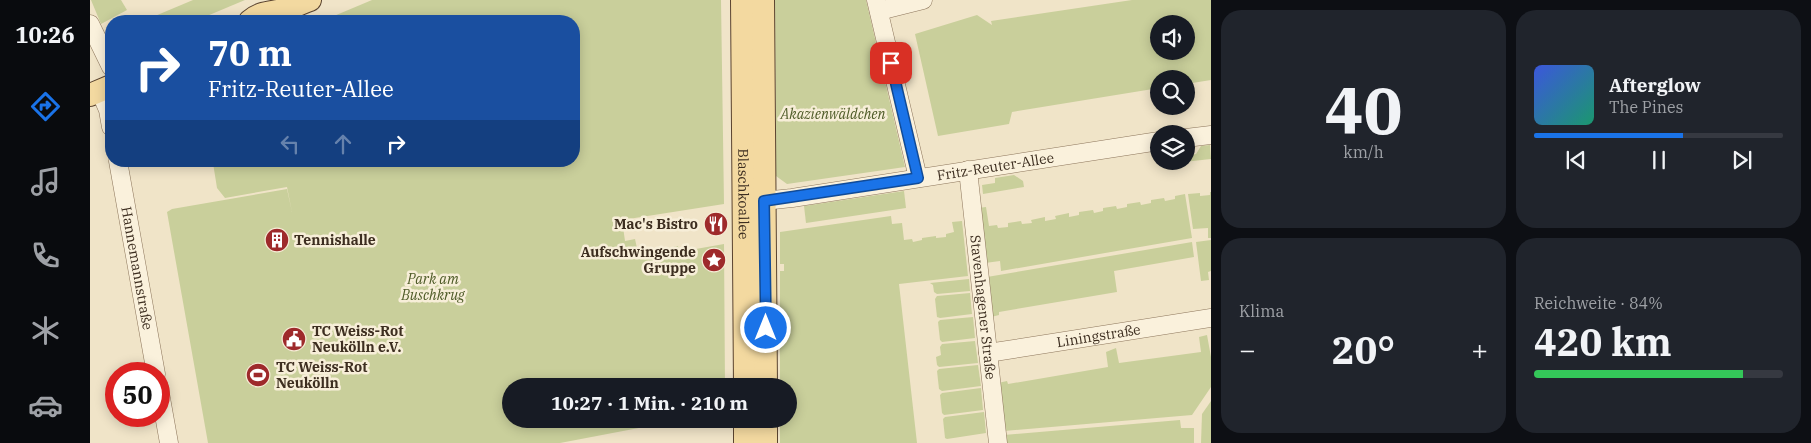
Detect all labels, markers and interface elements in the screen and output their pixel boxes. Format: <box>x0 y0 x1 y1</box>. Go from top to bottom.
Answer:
map controls <box>1150 15 1195 170</box>
button: sound <box>1150 15 1195 60</box>
text: 10:26 <box>15 20 75 49</box>
text: 70 m <box>208 30 292 76</box>
icon: right <box>125 35 190 100</box>
pin <box>870 42 912 84</box>
icon: arrive <box>877 49 905 77</box>
text: 40 <box>1324 67 1403 152</box>
button: search <box>1150 70 1195 115</box>
text: Afterglow <box>1609 73 1701 97</box>
text: Fritz-Reuter-Allee <box>208 74 394 103</box>
icon: directions <box>28 89 63 124</box>
text: The Pines <box>1609 97 1683 117</box>
park label: Akazienwäldchen <box>779 105 886 123</box>
button: layers <box>1150 125 1195 170</box>
icon: left <box>276 130 304 158</box>
icon: ahead <box>329 130 357 158</box>
icon: right <box>382 130 410 158</box>
text: km/h <box>1343 142 1384 162</box>
icon: previous <box>1562 146 1590 174</box>
icon: pause <box>1645 146 1673 174</box>
icon: next <box>1728 146 1756 174</box>
street label: Blaschkoallee <box>734 148 753 240</box>
street label: Fritz-Reuter-Allee <box>935 148 1055 184</box>
icon: music <box>28 164 63 199</box>
street label: Hannemannstraße <box>117 205 157 331</box>
restaurant icon: Mac's Bistro <box>703 211 729 237</box>
place label: Mac's Bistro <box>614 215 698 233</box>
building icon: Tennishalle <box>264 227 290 253</box>
place label: Tennishalle <box>294 231 376 249</box>
street label: Stavenhagener Straße <box>966 234 1000 380</box>
icon: phone <box>28 238 63 273</box>
place label: Aufschwingende Gruppe <box>581 243 696 277</box>
place icon: Aufschwingende Gruppe <box>701 247 727 273</box>
park label: Park am Buschkrug <box>400 270 465 304</box>
text: Reichweite · 84% <box>1534 293 1663 313</box>
position arrow <box>739 301 791 353</box>
text: Klima <box>1239 301 1284 321</box>
icon: climate <box>28 313 63 348</box>
text: 420 km <box>1534 317 1672 366</box>
street label: Liningstraße <box>1055 320 1142 351</box>
place label: TC Weiss-Rot Neukölln e.V. <box>312 322 403 356</box>
text: 20° <box>1332 325 1395 374</box>
public building icon: TC Weiss-Rot Neukölln e.V. <box>281 326 307 352</box>
text: − <box>1239 331 1256 368</box>
text: + <box>1471 331 1488 368</box>
place label: TC Weiss-Rot Neukölln <box>276 358 367 392</box>
speed limit sign: 50 <box>105 362 170 427</box>
sports icon: TC Weiss-Rot Neukölln <box>245 362 271 388</box>
icon: car <box>28 388 63 423</box>
text: 10:27 · 1 Min. · 210 m <box>551 391 748 415</box>

